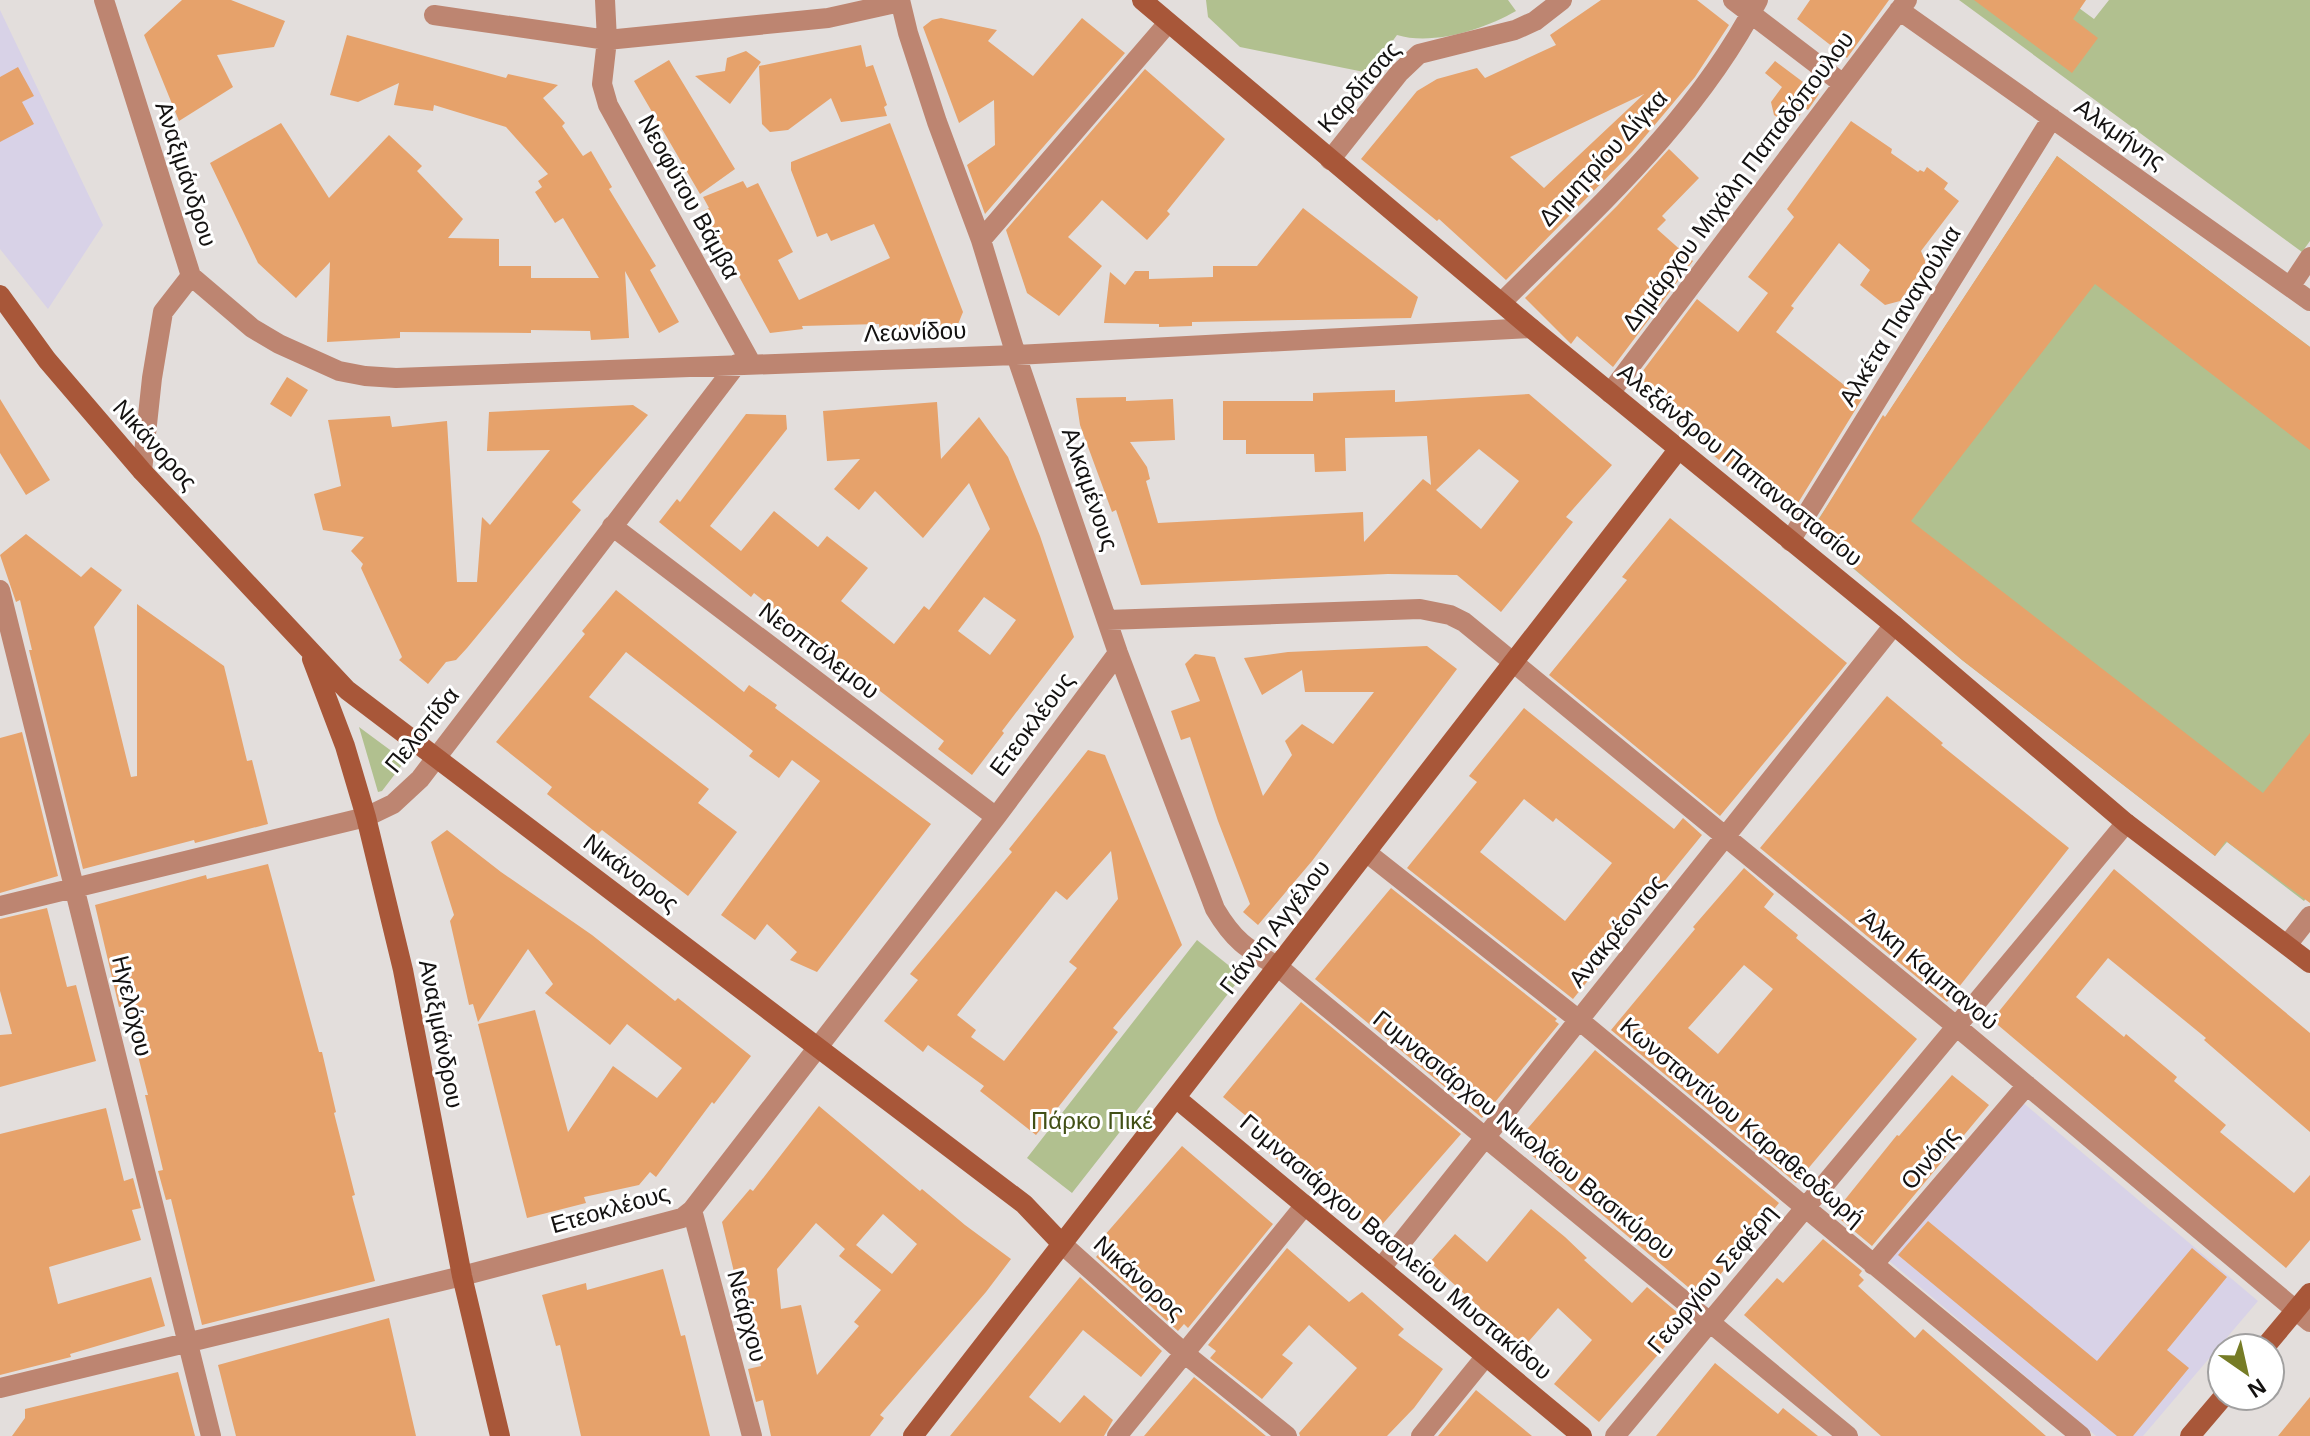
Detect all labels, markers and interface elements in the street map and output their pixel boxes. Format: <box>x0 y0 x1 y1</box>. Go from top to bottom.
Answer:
street label: Δημάρχου Μιχάλη Παπαδόπουλου <box>1616 26 1859 336</box>
street label: Καρδίτσας <box>1312 36 1405 138</box>
street label: Δημητρίου Δίγκα <box>1533 84 1673 231</box>
street label: Αλκμήνης <box>2070 93 2171 175</box>
street label: Αναξιμάνδρου <box>150 98 223 250</box>
street label: Νεοφύτου Βάμβα <box>633 110 746 284</box>
street label: Αλκέτα Παναγούλια <box>1833 221 1966 411</box>
street label: Λεωνίδου <box>863 316 967 347</box>
street label: Αλεξάνδρου Παπαναστασίου <box>1613 358 1868 572</box>
street label: Νικάνορος <box>108 394 203 495</box>
street label: Αλκαμένους <box>1057 424 1124 554</box>
street label: Νεοπτόλεμου <box>754 597 885 704</box>
street label: Ετεοκλέους <box>984 667 1079 781</box>
street label: Πελοπίδα <box>379 682 464 778</box>
street label: Νικάνορος <box>578 828 684 917</box>
street label: Γιάννη Αγγέλου <box>1214 854 1335 999</box>
street label: Ανακρέοντος <box>1563 869 1670 992</box>
street label: Άλκη Καμπανού <box>1855 904 2004 1035</box>
street label: Ηγελόχου <box>107 953 158 1059</box>
street label: Αναξιμάνδρου <box>414 957 469 1110</box>
street label: Γυμνασιάρχου Νικολάου Βασικύρου <box>1368 1005 1680 1265</box>
street label: Κωνσταντίνου Καραθεοδωρή <box>1615 1012 1870 1232</box>
park label: Πάρκο Πικέ <box>1031 1107 1153 1134</box>
street label: Γυμνασιάρχου Βασιλείου Μυστακίδου <box>1235 1108 1557 1385</box>
street label: Οινόης <box>1895 1121 1964 1195</box>
street label: Ετεοκλέους <box>547 1179 672 1238</box>
street label: Γεωργίου Σεφέρη <box>1642 1199 1782 1358</box>
street label: Νικάνορος <box>1089 1230 1190 1325</box>
street label: Νεάρχου <box>722 1267 773 1365</box>
north arrow <box>2206 1332 2286 1412</box>
text: N <box>2243 1373 2270 1403</box>

